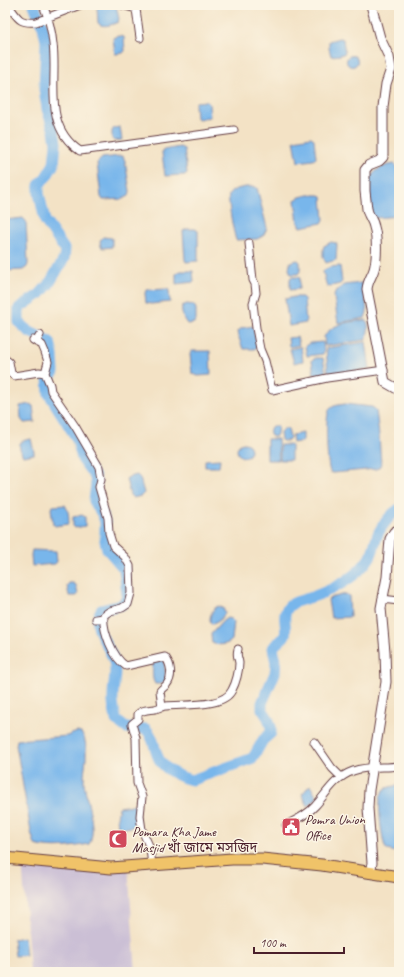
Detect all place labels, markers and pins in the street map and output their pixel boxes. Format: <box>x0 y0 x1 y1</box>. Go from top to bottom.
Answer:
place label: Pomra Union Office <box>305 811 366 844</box>
public building icon: Pomra Union Office <box>280 816 302 838</box>
place label: Pomara Kha Jame Masjid খাঁ জামে মসজিদ <box>132 823 258 856</box>
mosque icon: Pomara Kha Jame Masjid খাঁ জামে মসজিদ <box>107 828 129 850</box>

